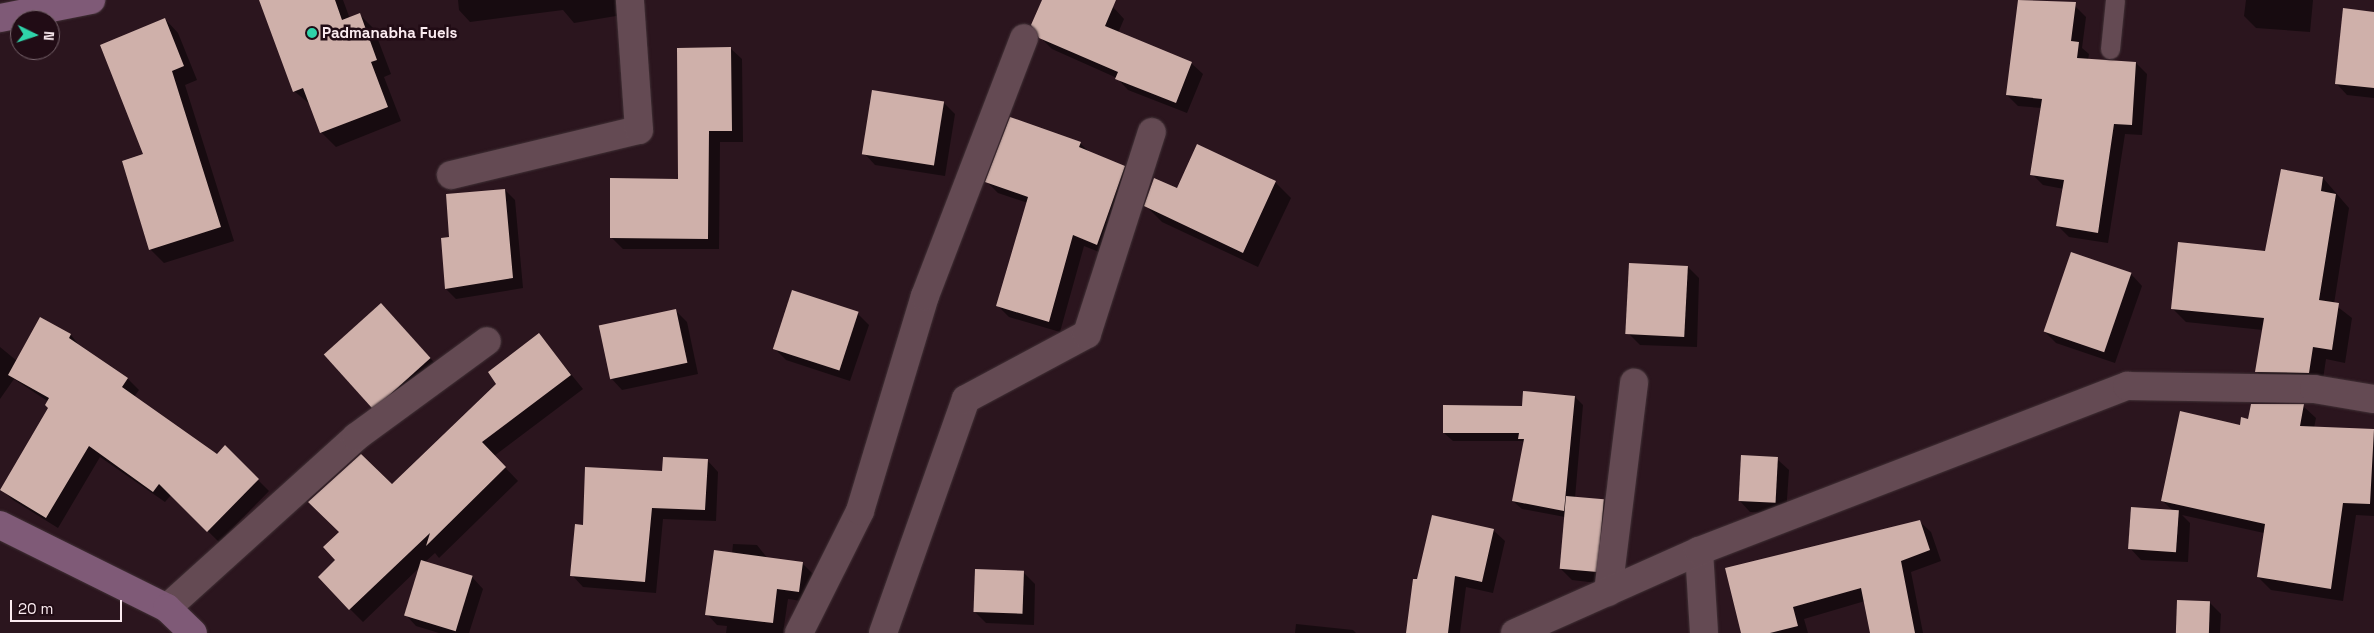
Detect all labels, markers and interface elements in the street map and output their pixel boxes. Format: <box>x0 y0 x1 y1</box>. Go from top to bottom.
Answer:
north arrow <box>10 10 60 60</box>
place label: Padmanabha Fuels <box>322 24 457 42</box>
marker: Padmanabha Fuels <box>306 27 318 39</box>
text: N <box>40 31 58 41</box>
scale bar <box>12 590 125 622</box>
text: 20 m <box>18 599 53 618</box>

